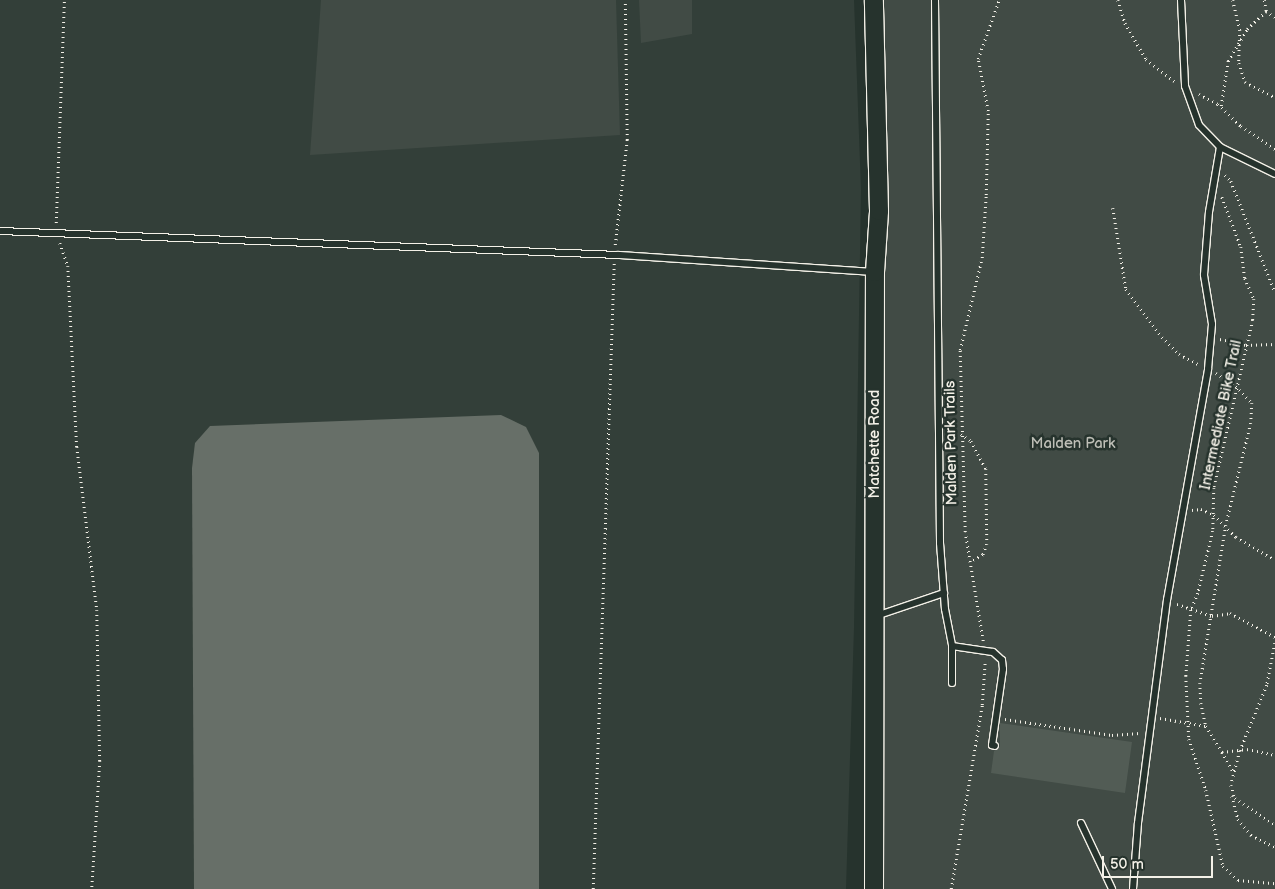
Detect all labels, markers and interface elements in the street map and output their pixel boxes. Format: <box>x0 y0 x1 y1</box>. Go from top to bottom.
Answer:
street label: Intermediate Bike Trail <box>1196 338 1246 492</box>
street label: Malden Park Trails <box>941 380 961 506</box>
street label: Matchette Road <box>866 390 884 498</box>
park label: Malden Park <box>1031 435 1115 453</box>
scale bar <box>1105 846 1216 878</box>
text: 50 m <box>1110 855 1144 874</box>

